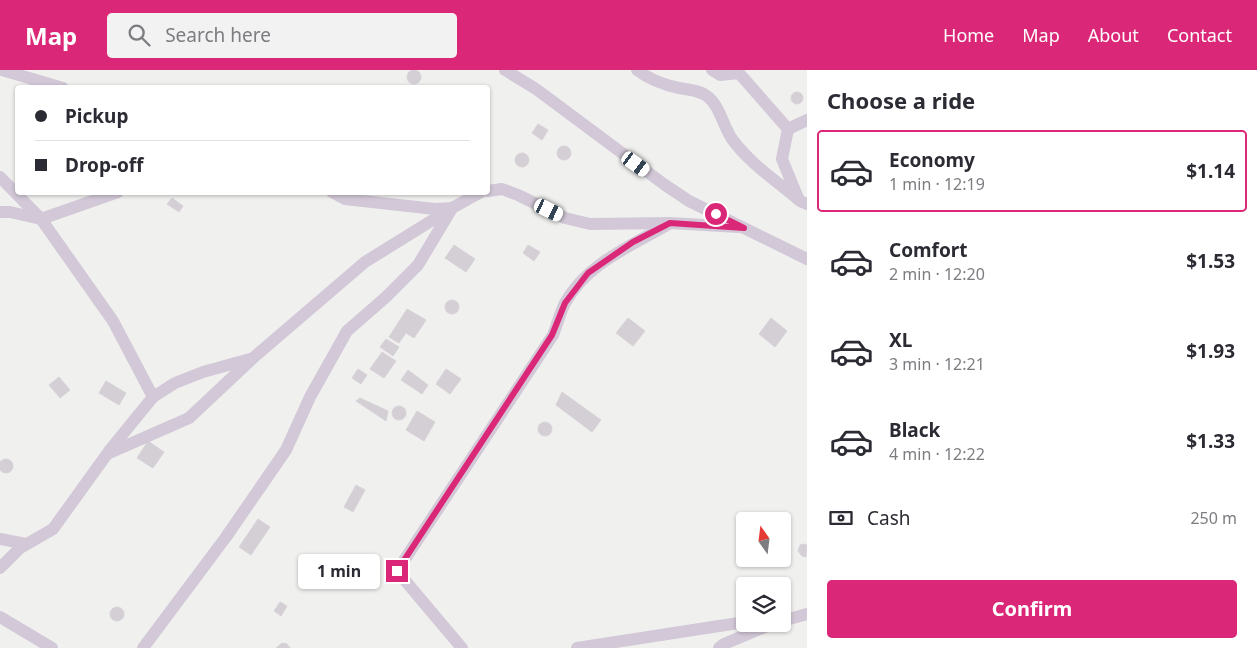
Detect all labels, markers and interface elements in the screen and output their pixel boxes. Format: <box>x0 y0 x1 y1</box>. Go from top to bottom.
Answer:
search box <box>107 13 457 58</box>
text: Map <box>25 19 77 52</box>
icon: search <box>125 21 153 49</box>
text: Search here <box>165 22 271 48</box>
text: Home <box>943 23 994 47</box>
text: Map <box>1022 23 1060 47</box>
text: About <box>1088 23 1139 47</box>
text: Contact <box>1167 23 1232 47</box>
text: Choose a ride <box>827 85 975 115</box>
text: Pickup <box>65 103 128 129</box>
text: Economy <box>889 147 975 173</box>
car <box>619 149 652 179</box>
icon: car <box>829 149 874 194</box>
text: Drop-off <box>65 152 144 178</box>
text: $1.14 <box>1186 158 1235 184</box>
text: 1 min · 12:19 <box>889 173 985 195</box>
car <box>532 197 565 223</box>
route start <box>705 203 727 225</box>
text: Comfort <box>889 237 968 263</box>
icon: car <box>829 239 874 284</box>
text: $1.53 <box>1186 248 1235 274</box>
text: 2 min · 12:20 <box>889 263 985 285</box>
text: XL <box>889 327 912 353</box>
icon: car <box>829 329 874 374</box>
text: $1.93 <box>1186 338 1235 364</box>
text: 3 min · 12:21 <box>889 353 985 375</box>
text: Black <box>889 417 940 443</box>
icon: car <box>829 419 874 464</box>
text: $1.33 <box>1186 428 1235 454</box>
text: 4 min · 12:22 <box>889 443 985 465</box>
icon: cash <box>827 504 855 532</box>
text: Cash <box>867 505 911 531</box>
text: 250 m <box>1190 507 1237 529</box>
north arrow <box>736 512 791 568</box>
map controls <box>736 512 791 632</box>
callout: 1 min <box>297 554 380 588</box>
text: 1 min <box>317 560 361 582</box>
route end <box>386 560 408 582</box>
button: layers <box>736 577 791 632</box>
button: Confirm <box>827 580 1237 638</box>

